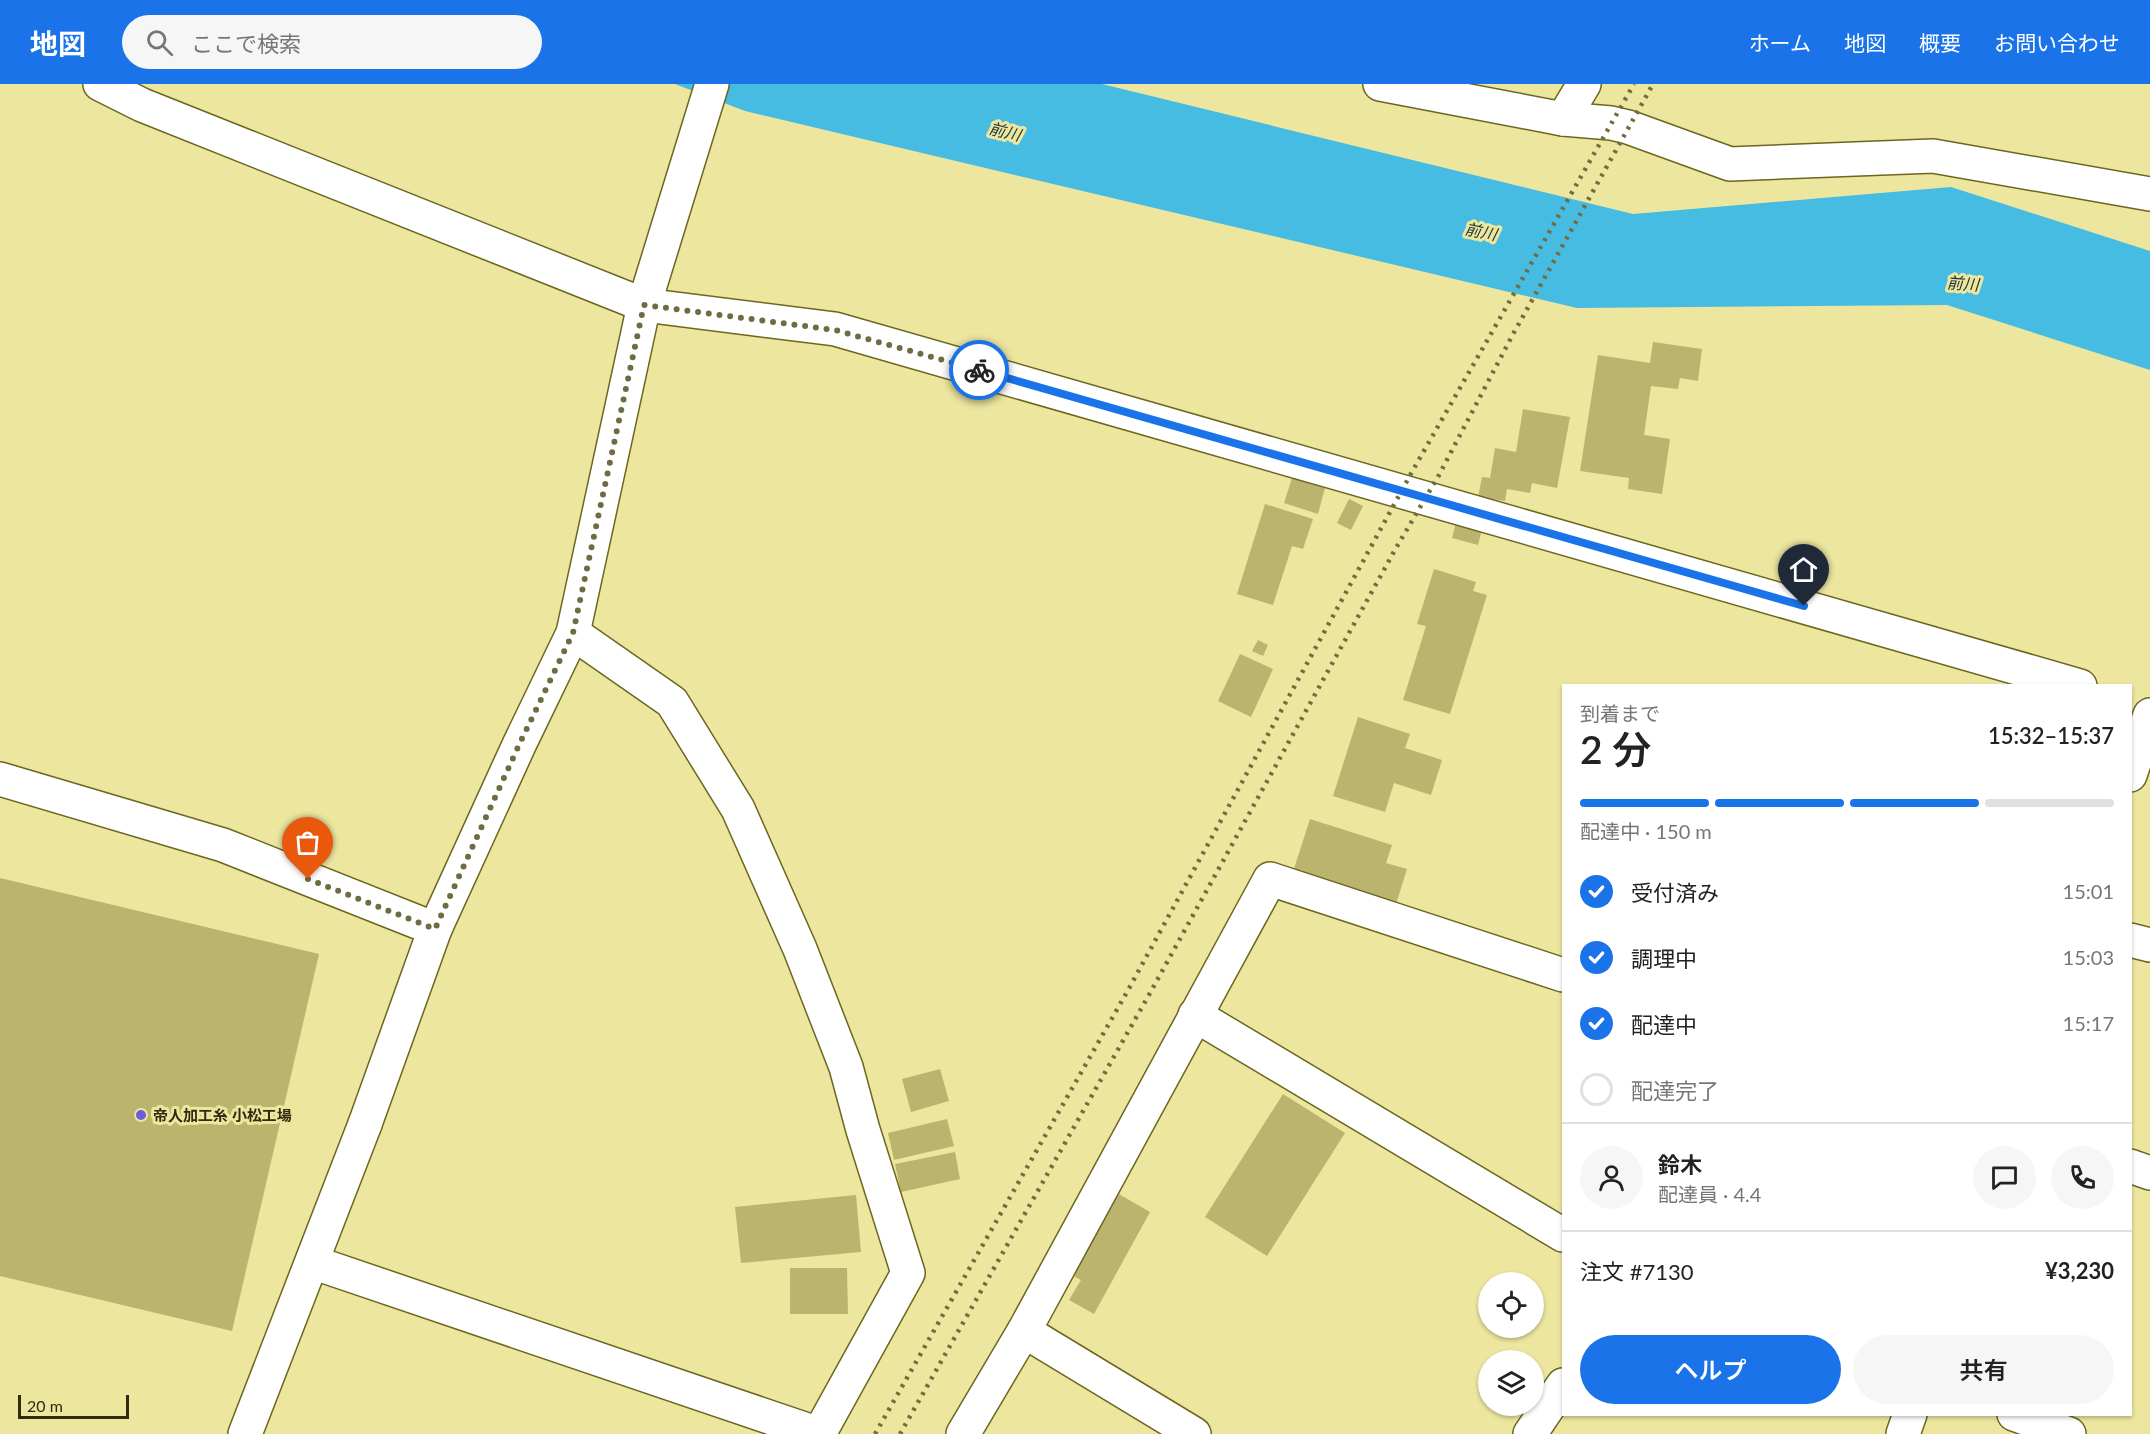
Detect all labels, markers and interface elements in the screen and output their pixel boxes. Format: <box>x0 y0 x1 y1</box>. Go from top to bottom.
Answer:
search box <box>122 15 542 69</box>
text: 地図 <box>30 26 86 60</box>
icon: search <box>143 26 176 59</box>
text: ここで検索 <box>191 30 301 57</box>
text: ホーム <box>1749 30 1811 55</box>
text: 地図 <box>1844 30 1886 55</box>
text: 概要 <box>1919 30 1961 55</box>
text: お問い合わせ <box>1994 30 2120 55</box>
water label: 前川 <box>987 118 1025 145</box>
water label: 前川 <box>1463 218 1501 244</box>
water label: 前川 <box>1946 272 1982 294</box>
courier <box>949 340 1009 400</box>
icon: bike <box>963 354 996 387</box>
pin <box>1778 544 1829 606</box>
icon: home <box>1787 553 1820 586</box>
text: 到着まで <box>1580 701 1660 725</box>
text: 15:32–15:37 <box>1988 722 2114 749</box>
text: 2 分 <box>1580 726 1651 772</box>
pin <box>282 817 333 879</box>
text: 配達中 · 150 m <box>1580 819 1712 843</box>
icon: bag <box>291 826 324 859</box>
icon: check <box>1580 875 1613 908</box>
text: 受付済み <box>1631 879 1719 906</box>
text: 15:01 <box>2063 879 2114 903</box>
icon: check <box>1580 941 1613 974</box>
text: 調理中 <box>1631 945 1697 972</box>
text: 15:03 <box>2063 945 2114 969</box>
icon: check <box>1580 1007 1613 1040</box>
text: 配達中 <box>1631 1011 1697 1038</box>
text: 15:17 <box>2063 1011 2114 1035</box>
text: 配達完了 <box>1631 1077 1719 1104</box>
place label: 帝人加工糸 小松工場 <box>153 1106 292 1124</box>
marker: 帝人加工糸 小松工場 <box>134 1108 148 1122</box>
button: person <box>1580 1146 1643 1209</box>
button: chat <box>1973 1146 2036 1209</box>
button: phone <box>2051 1146 2114 1209</box>
text: 鈴木 <box>1658 1151 1702 1178</box>
text: 配達員 · 4.4 <box>1658 1182 1761 1206</box>
text: ¥3,230 <box>2045 1257 2114 1284</box>
text: 注文 #7130 <box>1580 1258 1693 1285</box>
map controls <box>1478 1272 1544 1416</box>
button: locate <box>1478 1272 1544 1338</box>
button: ヘルプ <box>1580 1335 1841 1404</box>
button: 共有 <box>1853 1335 2114 1404</box>
button: layers <box>1478 1350 1544 1416</box>
scale bar <box>18 1392 129 1420</box>
text: 20 m <box>27 1396 63 1415</box>

